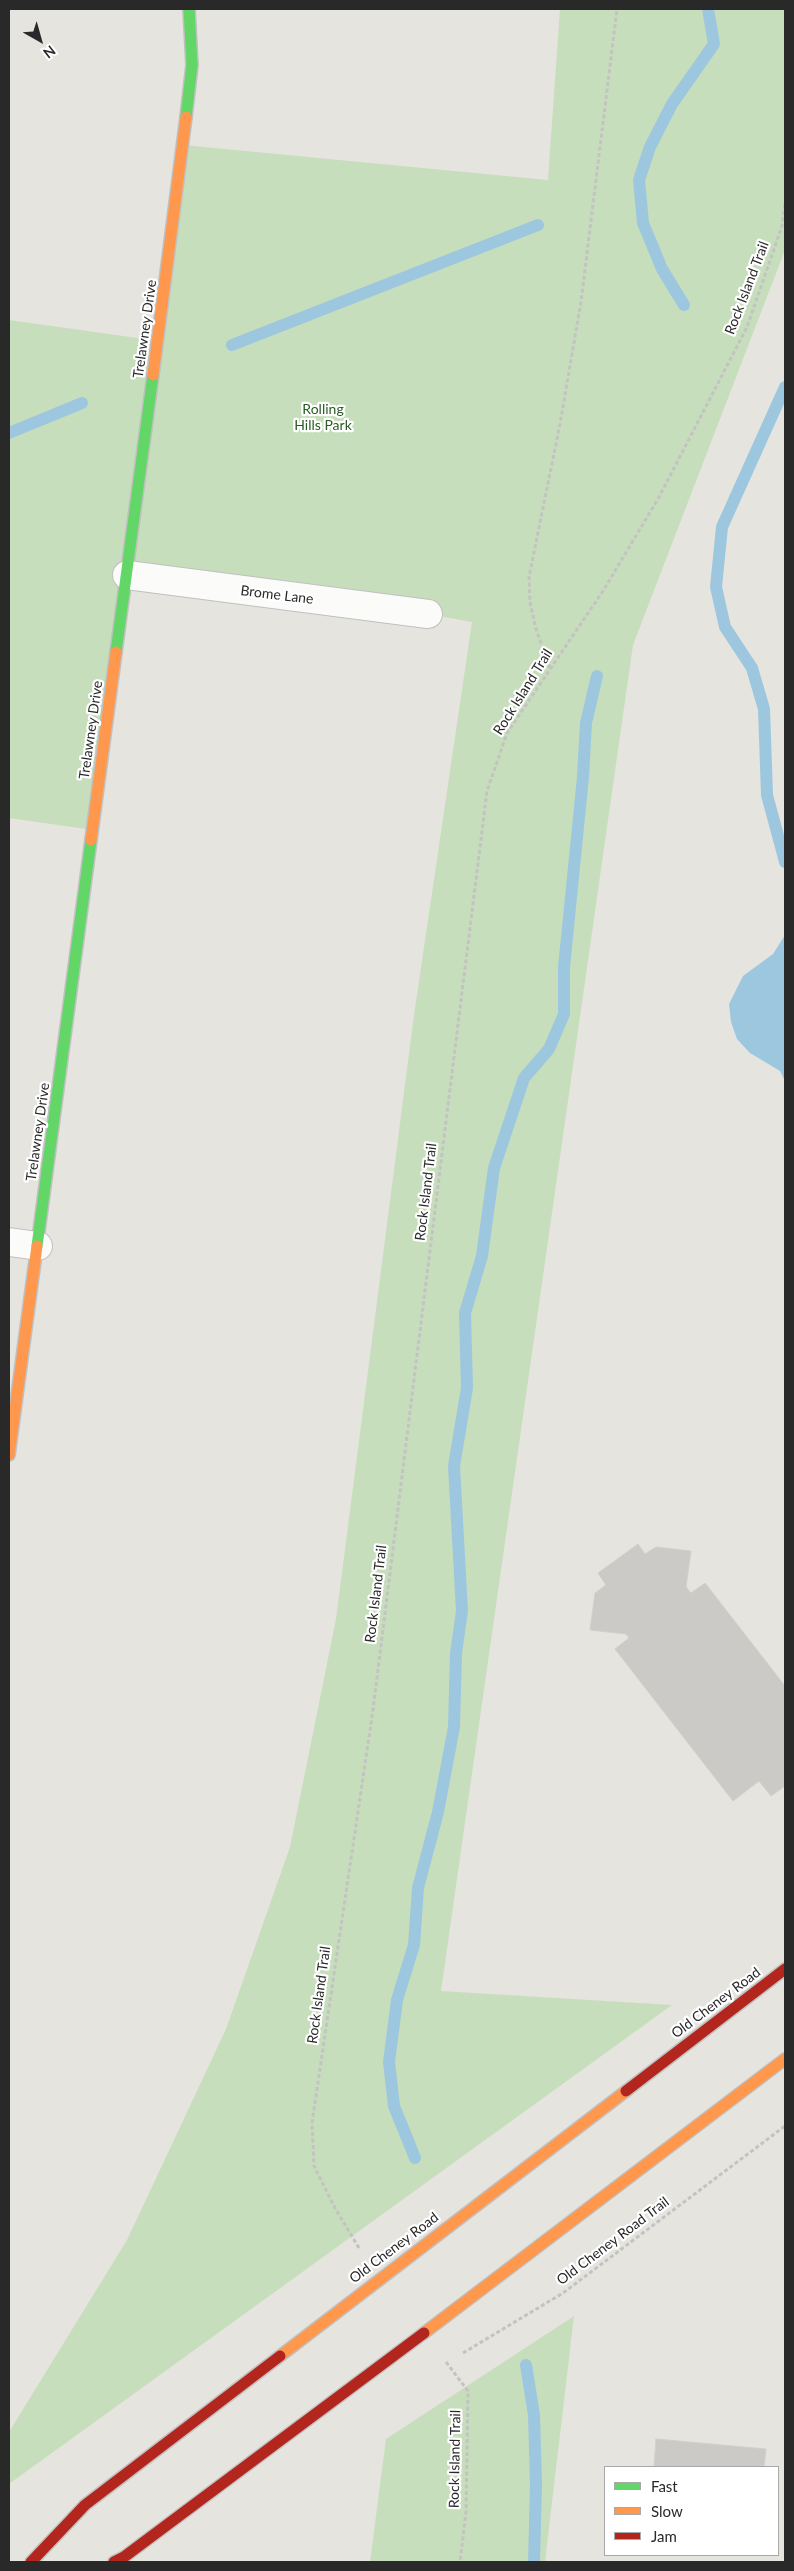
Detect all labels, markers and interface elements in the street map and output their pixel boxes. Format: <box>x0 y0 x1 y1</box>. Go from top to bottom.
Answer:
north arrow <box>15 15 65 65</box>
text: N <box>40 42 59 62</box>
street label: Rock Island Trail <box>722 239 772 337</box>
street label: Trelawney Drive <box>130 279 160 379</box>
park label: Rolling Hills Park <box>294 401 352 434</box>
street label: Brome Lane <box>240 582 314 608</box>
street label: Rock Island Trail <box>490 646 556 738</box>
street label: Trelawney Drive <box>76 680 106 780</box>
street label: Trelawney Drive <box>23 1082 53 1182</box>
street label: Rock Island Trail <box>412 1142 440 1242</box>
street label: Rock Island Trail <box>362 1544 390 1644</box>
street label: Rock Island Trail <box>304 1945 334 2045</box>
street label: Old Cheney Road <box>668 1964 764 2042</box>
street label: Old Cheney Road Trail <box>554 2193 672 2289</box>
street label: Old Cheney Road <box>346 2209 442 2287</box>
street label: Rock Island Trail <box>446 2410 464 2508</box>
legend <box>604 2466 779 2556</box>
text: Fast <box>651 2477 678 2495</box>
text: Slow <box>651 2502 683 2520</box>
text: Jam <box>651 2527 677 2545</box>

